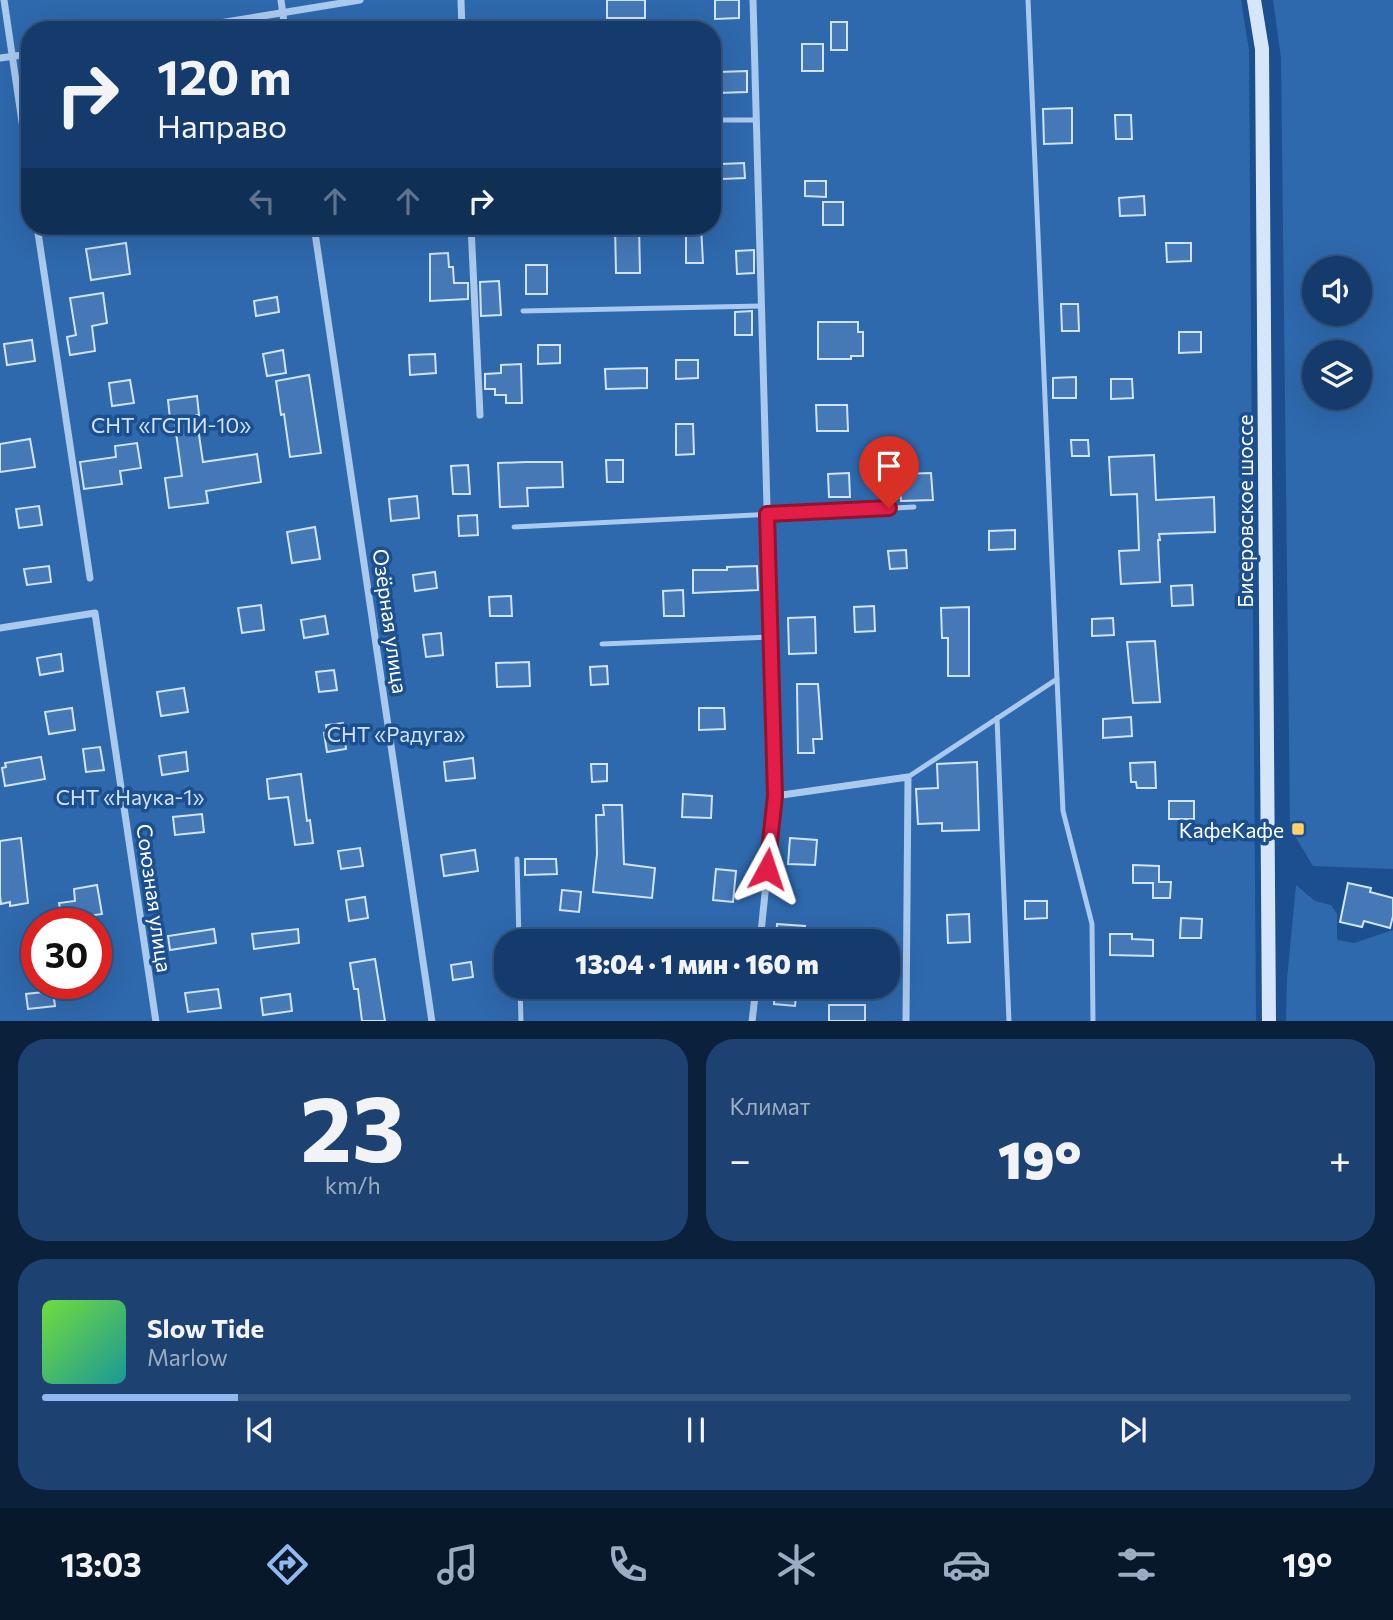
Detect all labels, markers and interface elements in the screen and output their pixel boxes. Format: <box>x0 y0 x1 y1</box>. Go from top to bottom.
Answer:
text: 120 m <box>157 45 291 105</box>
icon: right <box>42 49 133 140</box>
text: Направо <box>157 105 287 145</box>
icon: left <box>243 182 281 220</box>
icon: ahead <box>316 182 354 220</box>
icon: ahead <box>389 182 427 220</box>
icon: right <box>462 182 500 220</box>
map controls <box>1302 256 1372 410</box>
button: sound <box>1302 256 1372 326</box>
button: layers <box>1302 340 1372 410</box>
park label: СНТ «ГСПИ-10» <box>91 412 251 437</box>
street label: Бисеровское шоссе <box>1232 414 1257 608</box>
pin <box>859 436 919 508</box>
icon: arrive <box>870 447 908 485</box>
street label: Озёрная улица <box>368 547 414 695</box>
park label: СНТ «Радуга» <box>327 721 465 746</box>
park label: СНТ «Наука-1» <box>56 784 204 809</box>
place label: КафеКафе <box>1179 817 1284 842</box>
marker: КафеКафе <box>1290 821 1306 837</box>
street label: Союзная улица <box>132 822 178 974</box>
position arrow <box>730 832 804 906</box>
speed limit sign: 30 <box>21 908 112 999</box>
text: 13:04 · 1 мин · 160 m <box>575 948 819 979</box>
text: 23 <box>300 1069 405 1181</box>
text: Климат <box>730 1092 811 1120</box>
text: 19° <box>998 1126 1082 1190</box>
text: − <box>730 1135 751 1182</box>
text: + <box>1329 1135 1351 1182</box>
text: km/h <box>325 1171 381 1199</box>
text: Slow Tide <box>147 1312 264 1343</box>
text: Marlow <box>147 1343 228 1371</box>
icon: previous <box>241 1411 279 1449</box>
icon: pause <box>677 1411 715 1449</box>
icon: next <box>1114 1411 1152 1449</box>
icon: directions <box>263 1540 312 1589</box>
icon: music <box>433 1540 482 1589</box>
icon: phone <box>603 1540 652 1589</box>
icon: climate <box>772 1540 821 1589</box>
icon: car <box>942 1540 991 1589</box>
icon: filters <box>1112 1540 1161 1589</box>
text: 13:03 <box>60 1544 142 1584</box>
text: 19° <box>1282 1544 1332 1584</box>

